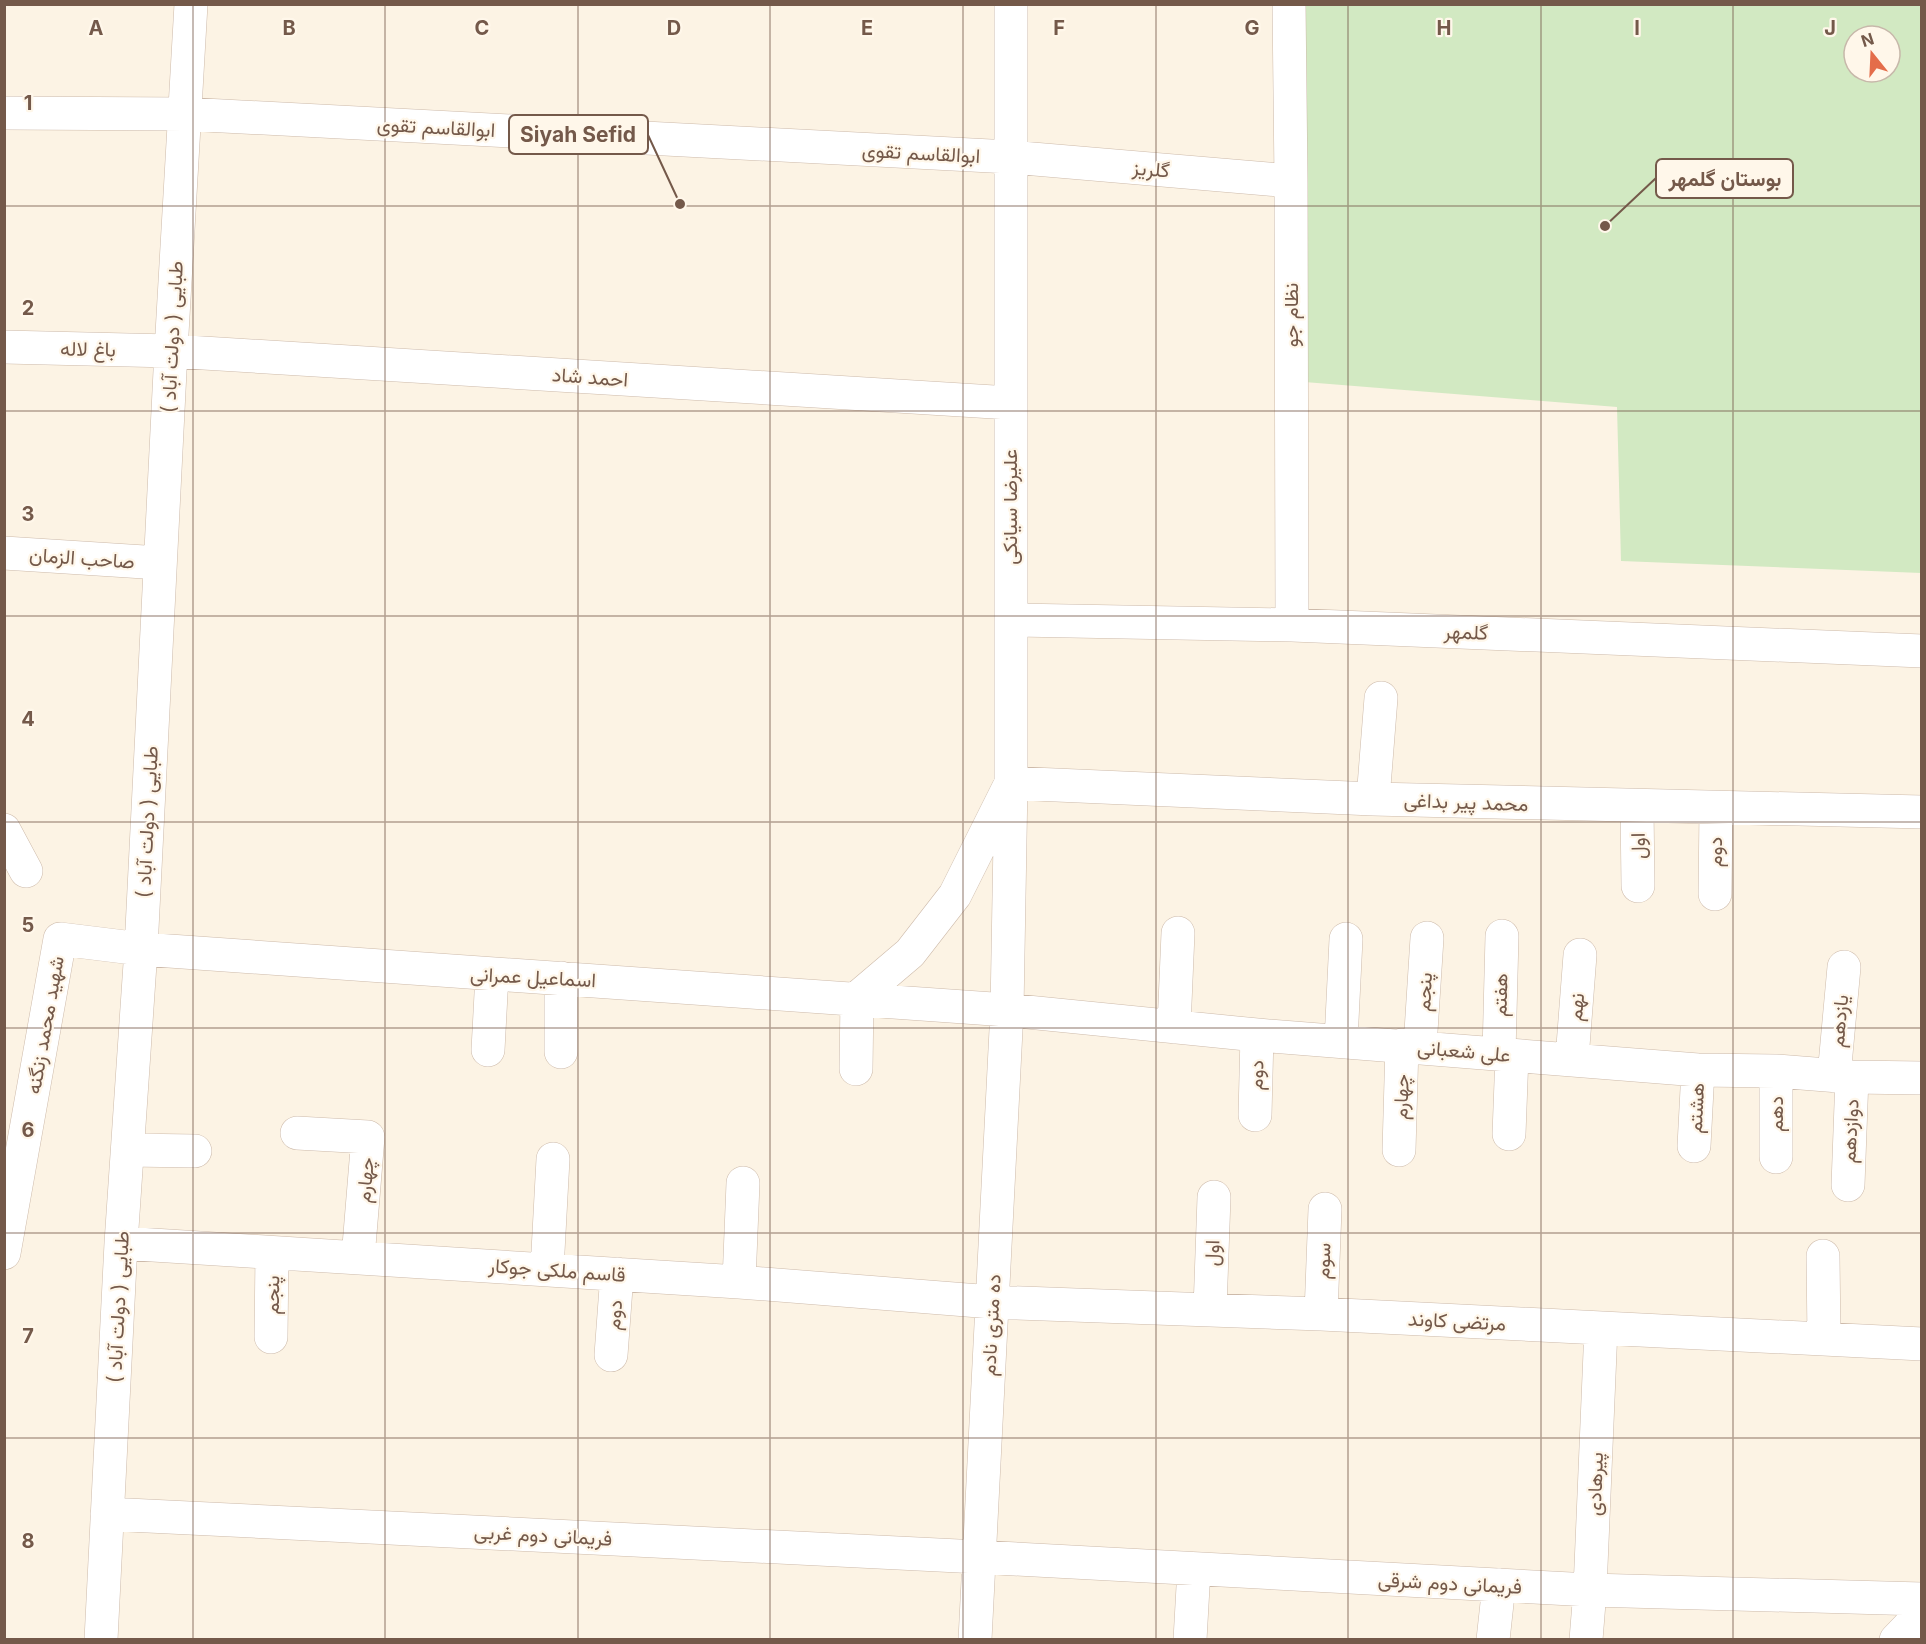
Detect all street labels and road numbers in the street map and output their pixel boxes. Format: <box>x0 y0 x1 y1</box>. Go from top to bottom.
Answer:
street label: ابوالقاسم تقوی <box>376 112 496 143</box>
street label: ابوالقاسم تقوی <box>861 138 981 169</box>
street label: گلریز <box>1130 155 1171 184</box>
street label: طبایی ( دولت آباد ) <box>156 260 189 414</box>
street label: نظام جو <box>1279 283 1304 347</box>
street label: باغ لاله <box>60 337 116 363</box>
street label: احمد شاد <box>551 362 629 392</box>
street label: علیرضا سیانکی <box>998 449 1023 565</box>
street label: صاحب الزمان <box>28 542 135 575</box>
street label: گلمهر <box>1442 619 1489 646</box>
street label: طبایی ( دولت آباد ) <box>131 745 164 899</box>
street label: محمد پیر بداغی <box>1403 788 1529 818</box>
street label: اول <box>1626 833 1651 859</box>
street label: دوم <box>1703 837 1728 867</box>
street label: شهید محمد زنگنه <box>21 954 70 1096</box>
street label: اسماعیل عمرانی <box>469 962 597 993</box>
street label: پنجم <box>1411 972 1439 1012</box>
street label: هفتم <box>1488 973 1513 1017</box>
street label: نهم <box>1563 992 1590 1022</box>
street label: یازدهم <box>1825 994 1854 1048</box>
street label: علی شعبانی <box>1416 1035 1512 1067</box>
street label: دوم <box>1243 1059 1270 1091</box>
street label: چهارم <box>1388 1074 1416 1120</box>
street label: هشتم <box>1683 1082 1710 1134</box>
street label: دهم <box>1764 1096 1789 1132</box>
street label: دوازدهم <box>1836 1098 1865 1164</box>
street label: چهارم <box>351 1156 381 1204</box>
street label: طبایی ( دولت آباد ) <box>102 1230 135 1384</box>
street label: اول <box>1200 1239 1225 1267</box>
street label: سوم <box>1310 1242 1337 1280</box>
street label: قاسم ملکی جوکار <box>486 1253 626 1288</box>
street label: ده متری نادم <box>976 1273 1007 1377</box>
street label: پنجم <box>260 1275 286 1315</box>
street label: دوم <box>601 1299 628 1331</box>
street label: مرتضی کاوند <box>1407 1306 1507 1337</box>
street label: پیرهادی <box>1582 1452 1610 1516</box>
street label: فریمانی دوم غربی <box>473 1519 613 1552</box>
street label: فریمانی دوم شرقی <box>1377 1567 1523 1600</box>

